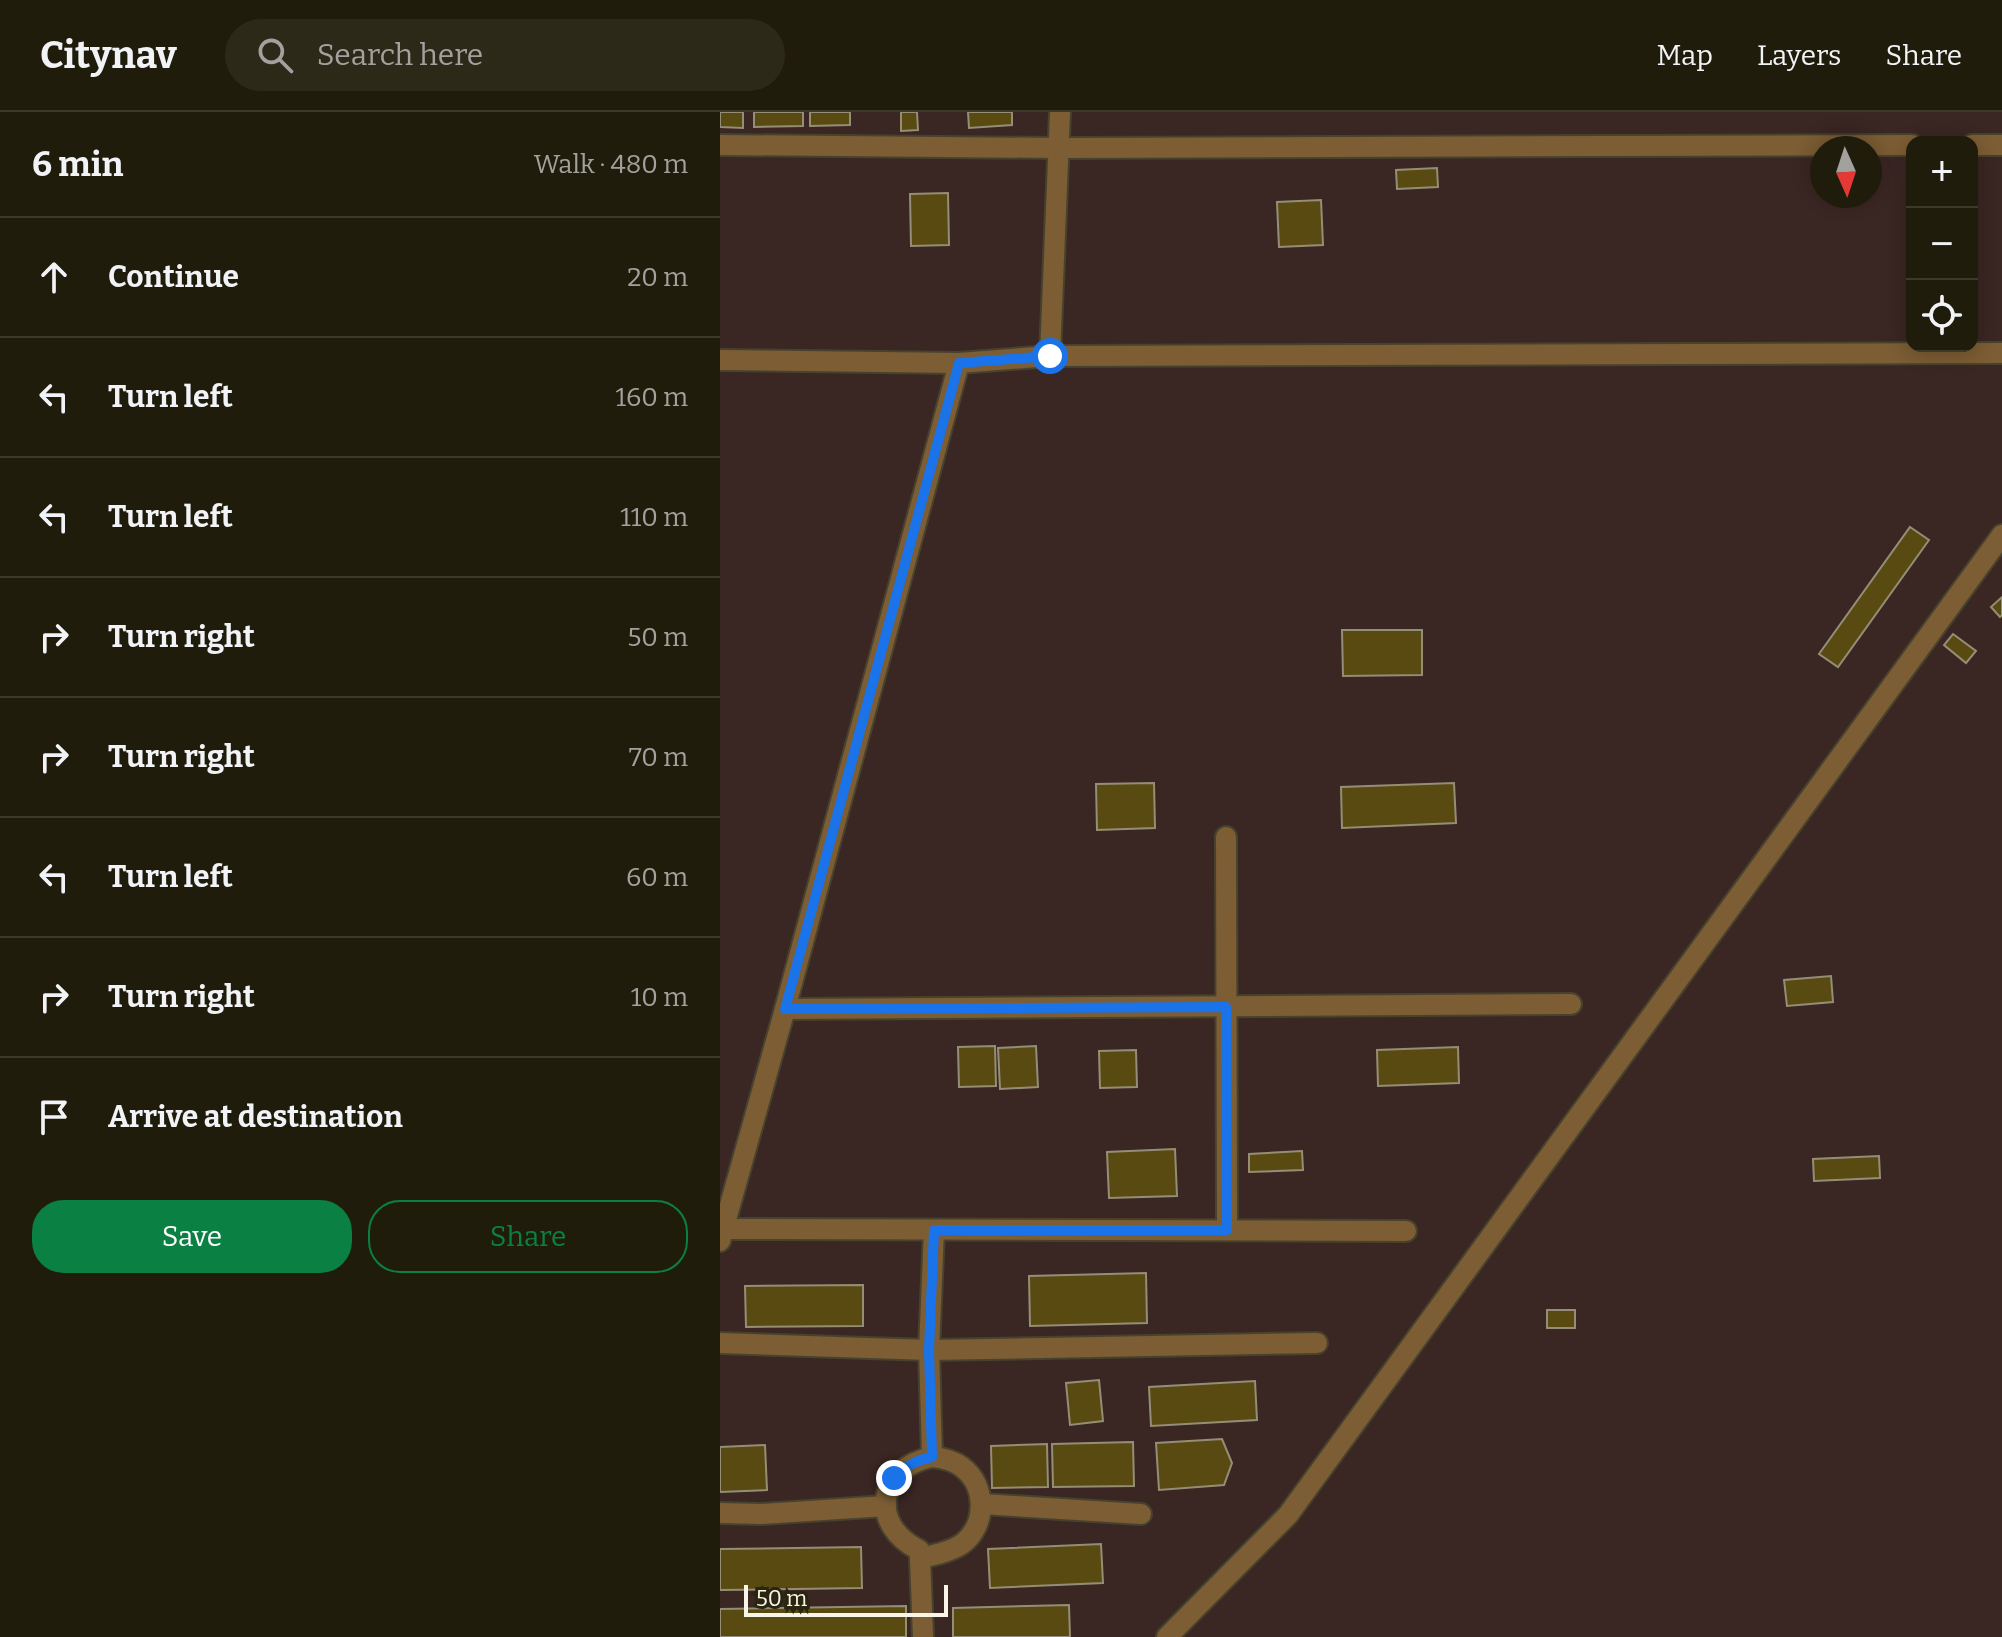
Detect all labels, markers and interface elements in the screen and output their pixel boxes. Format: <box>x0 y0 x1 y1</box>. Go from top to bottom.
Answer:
search box <box>225 19 785 91</box>
text: Citynav <box>40 32 177 78</box>
icon: search <box>253 33 297 77</box>
text: Search here <box>317 37 483 73</box>
text: Map <box>1656 39 1713 72</box>
text: Layers <box>1757 39 1841 72</box>
text: Share <box>1885 39 1962 72</box>
north arrow <box>1810 136 1882 208</box>
map controls <box>1906 136 1978 352</box>
button: + <box>1906 136 1978 208</box>
text: 6 min <box>32 144 123 185</box>
text: Walk · 480 m <box>534 149 688 180</box>
button: − <box>1906 208 1978 280</box>
icon: ahead <box>32 255 76 299</box>
text: Continue <box>108 259 239 295</box>
text: 20 m <box>627 262 688 293</box>
button: locate <box>1906 280 1978 352</box>
route start <box>1032 338 1068 374</box>
icon: left <box>32 375 76 419</box>
text: Turn left <box>108 379 233 415</box>
text: 160 m <box>616 382 688 413</box>
icon: left <box>32 495 76 539</box>
text: Turn left <box>108 499 233 535</box>
text: 110 m <box>620 502 688 533</box>
icon: right <box>32 615 76 659</box>
text: Turn right <box>108 619 255 655</box>
text: 50 m <box>627 622 688 653</box>
icon: right <box>32 735 76 779</box>
text: Turn right <box>108 739 255 775</box>
text: 70 m <box>629 742 688 773</box>
icon: left <box>32 855 76 899</box>
text: Turn left <box>108 859 233 895</box>
text: 60 m <box>626 862 688 893</box>
icon: right <box>32 975 76 1019</box>
text: Turn right <box>108 979 255 1015</box>
text: 10 m <box>631 982 688 1013</box>
icon: arrive <box>32 1095 76 1139</box>
text: Arrive at destination <box>108 1099 403 1135</box>
button: Save <box>32 1200 352 1273</box>
button: Share <box>368 1200 688 1273</box>
route end <box>876 1460 912 1496</box>
scale bar <box>744 1581 948 1617</box>
text: 50 m <box>756 1585 807 1612</box>

